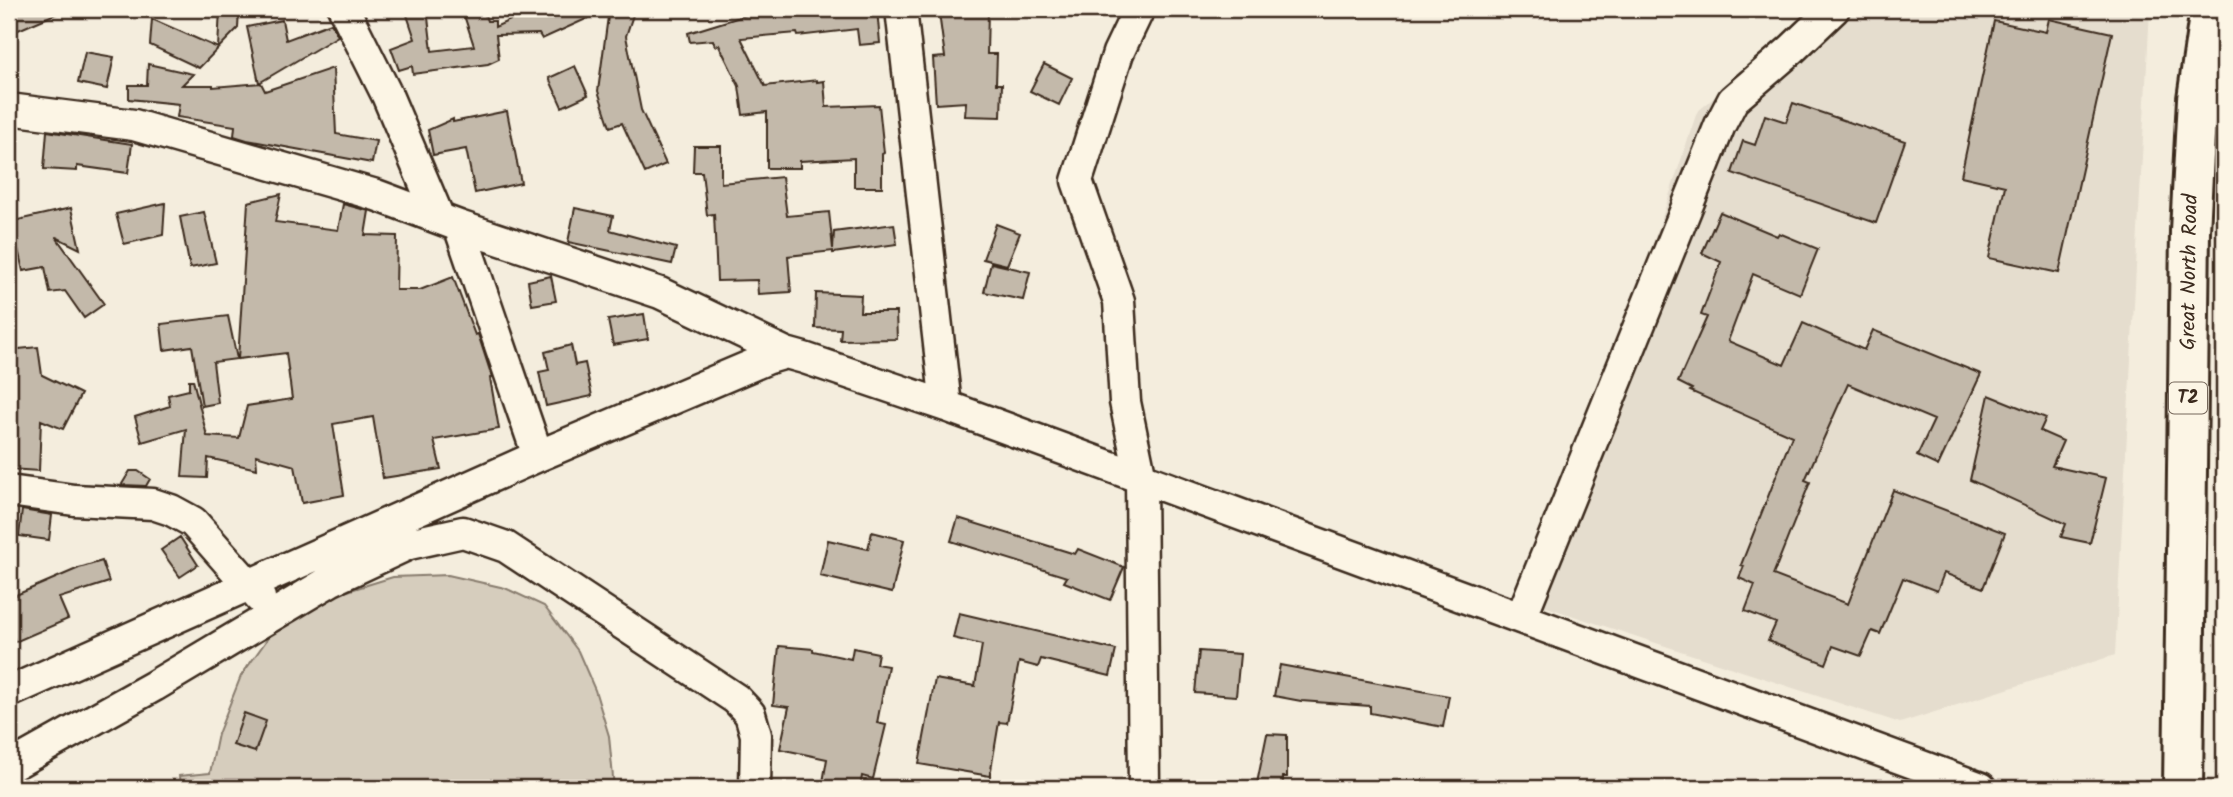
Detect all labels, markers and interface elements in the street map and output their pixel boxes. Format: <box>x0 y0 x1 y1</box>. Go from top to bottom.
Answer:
street label: Great North Road <box>2172 193 2208 350</box>
road number: T2 <box>2169 382 2207 414</box>

